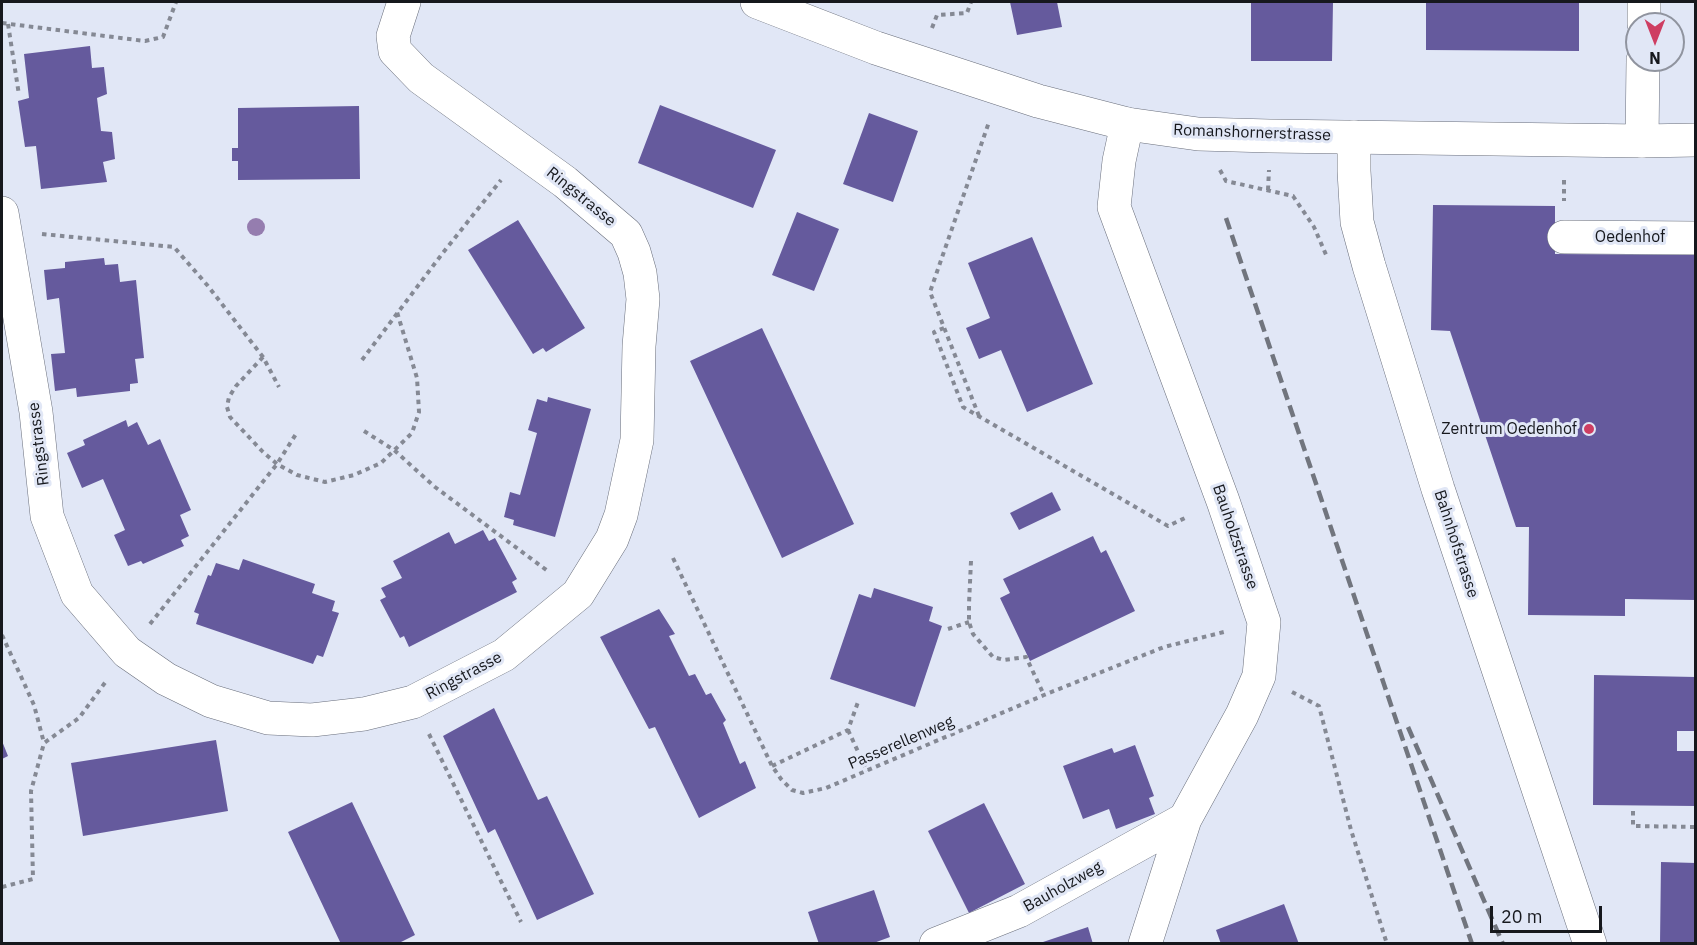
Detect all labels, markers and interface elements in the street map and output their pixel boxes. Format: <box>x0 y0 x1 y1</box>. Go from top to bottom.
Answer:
north arrow <box>1625 12 1685 72</box>
text: N <box>1649 48 1661 68</box>
street label: Romanshornerstrasse <box>1173 121 1331 145</box>
street label: Ringstrasse <box>542 163 620 231</box>
street label: Oedenhof <box>1595 227 1665 247</box>
street label: Ringstrasse <box>24 401 54 487</box>
place label: Zentrum Oedenhof <box>1441 419 1577 439</box>
marker: Zentrum Oedenhof <box>1582 422 1596 436</box>
street label: Bauholzstrasse <box>1208 482 1262 592</box>
street label: Bahnhofstrasse <box>1430 488 1482 600</box>
street label: Ringstrasse <box>423 648 505 704</box>
street label: Passerellenweg <box>845 712 957 774</box>
street label: Bauholzweg <box>1020 857 1106 917</box>
scale bar <box>1493 894 1606 932</box>
text: 20 m <box>1501 905 1543 928</box>

